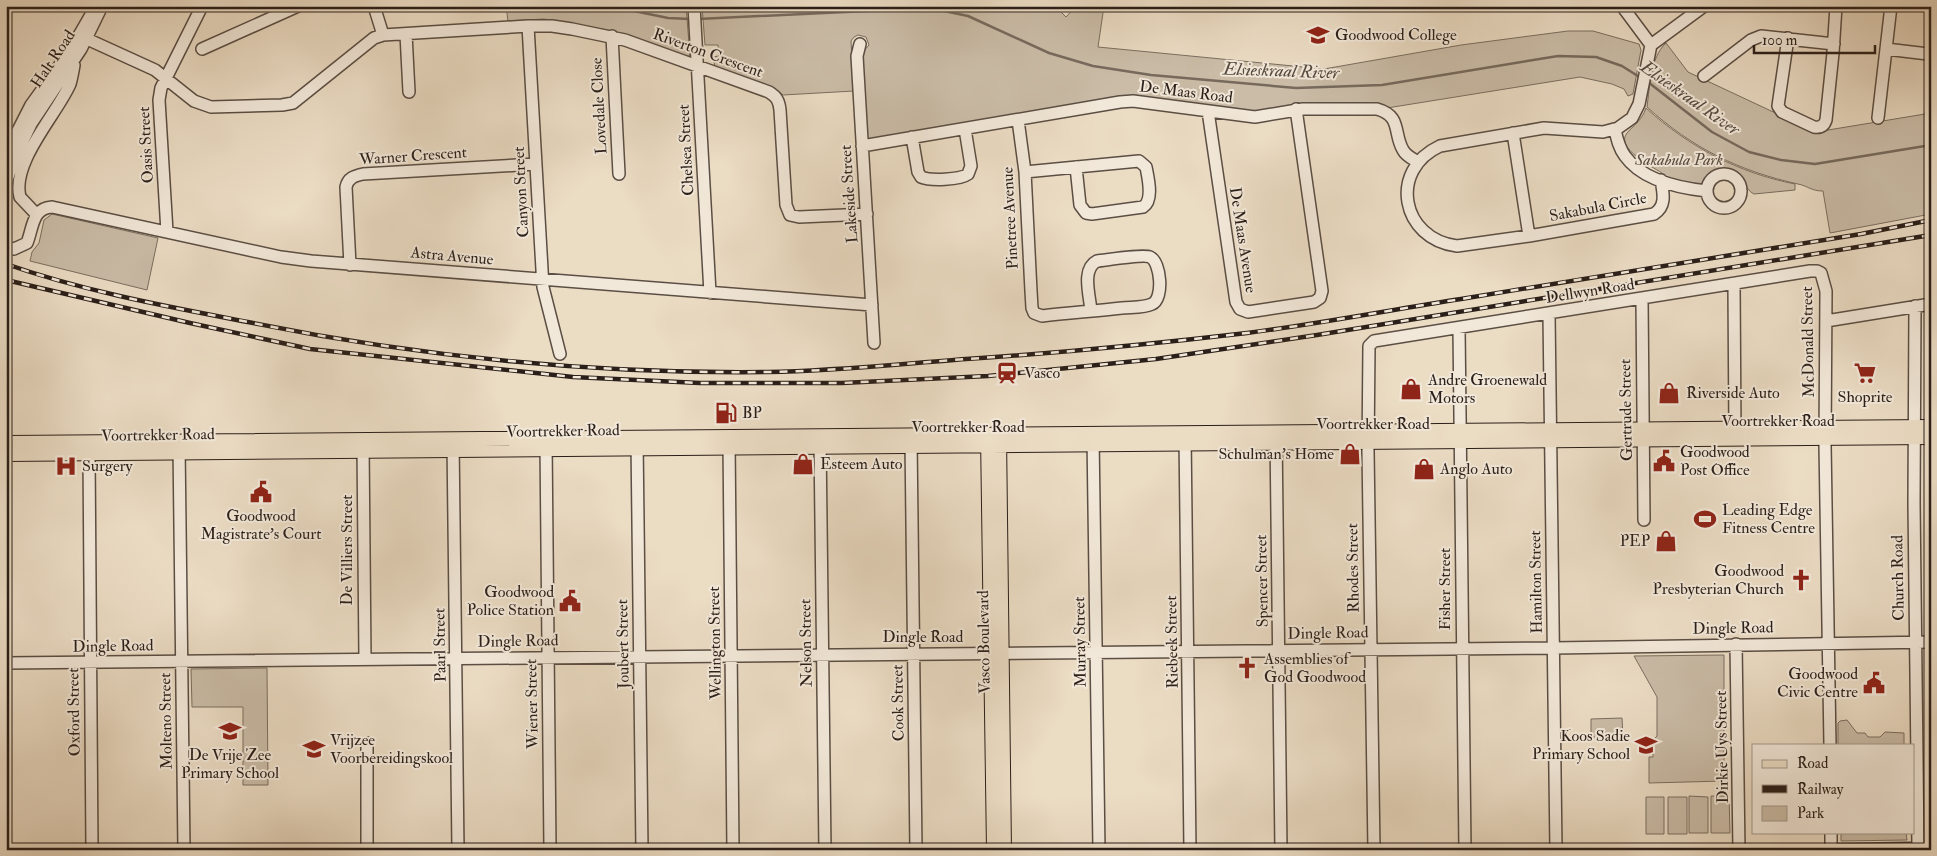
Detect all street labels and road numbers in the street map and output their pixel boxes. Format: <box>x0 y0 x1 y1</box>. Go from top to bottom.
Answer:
street label: Riverton Crescent <box>650 24 766 82</box>
street label: Halt Road <box>26 26 80 92</box>
street label: Lovedale Close <box>586 57 612 155</box>
street label: De Maas Road <box>1138 76 1234 108</box>
street label: Chelsea Street <box>674 104 698 196</box>
street label: Oasis Street <box>134 106 158 184</box>
street label: Warner Crescent <box>358 142 467 170</box>
street label: Lakeside Street <box>836 144 862 244</box>
street label: Canyon Street <box>509 146 533 238</box>
street label: Pinetree Avenue <box>997 166 1023 270</box>
street label: De Maas Avenue <box>1225 186 1261 295</box>
street label: Sakabula Circle <box>1548 188 1649 226</box>
street label: Astra Avenue <box>409 242 495 270</box>
street label: Dellwyn Road <box>1544 274 1636 308</box>
street label: McDonald Street <box>1797 286 1819 398</box>
street label: Gertrude Street <box>1615 359 1637 461</box>
street label: Voortrekker Road <box>1721 411 1835 431</box>
street label: Voortrekker Road <box>1316 414 1430 434</box>
street label: Voortrekker Road <box>911 417 1025 437</box>
street label: Voortrekker Road <box>506 420 620 442</box>
street label: Voortrekker Road <box>101 424 215 446</box>
street label: De Villiers Street <box>337 494 357 606</box>
street label: Rhodes Street <box>1342 523 1364 613</box>
street label: Hamilton Street <box>1525 530 1547 634</box>
street label: Spencer Street <box>1251 534 1274 628</box>
street label: Church Road <box>1887 535 1909 621</box>
street label: Fisher Street <box>1435 548 1455 630</box>
street label: Wellington Street <box>704 586 726 701</box>
street label: Vasco Boulevard <box>973 590 995 694</box>
street label: Riebeek Street <box>1161 595 1183 689</box>
street label: Murray Street <box>1069 596 1091 688</box>
street label: Joubert Street <box>612 599 635 690</box>
street label: Nelson Street <box>795 599 817 687</box>
street label: Paarl Street <box>429 608 451 682</box>
street label: Dingle Road <box>1692 617 1774 639</box>
street label: Dingle Road <box>1287 622 1369 644</box>
street label: Dingle Road <box>883 627 964 647</box>
street label: Dingle Road <box>477 630 559 652</box>
street label: Dingle Road <box>72 635 154 657</box>
street label: Wiener Street <box>521 659 543 750</box>
street label: Cook Street <box>887 665 909 741</box>
street label: Oxford Street <box>63 668 85 756</box>
street label: Molteno Street <box>155 673 177 769</box>
street label: Dirkie Uys Street <box>1711 690 1733 804</box>

